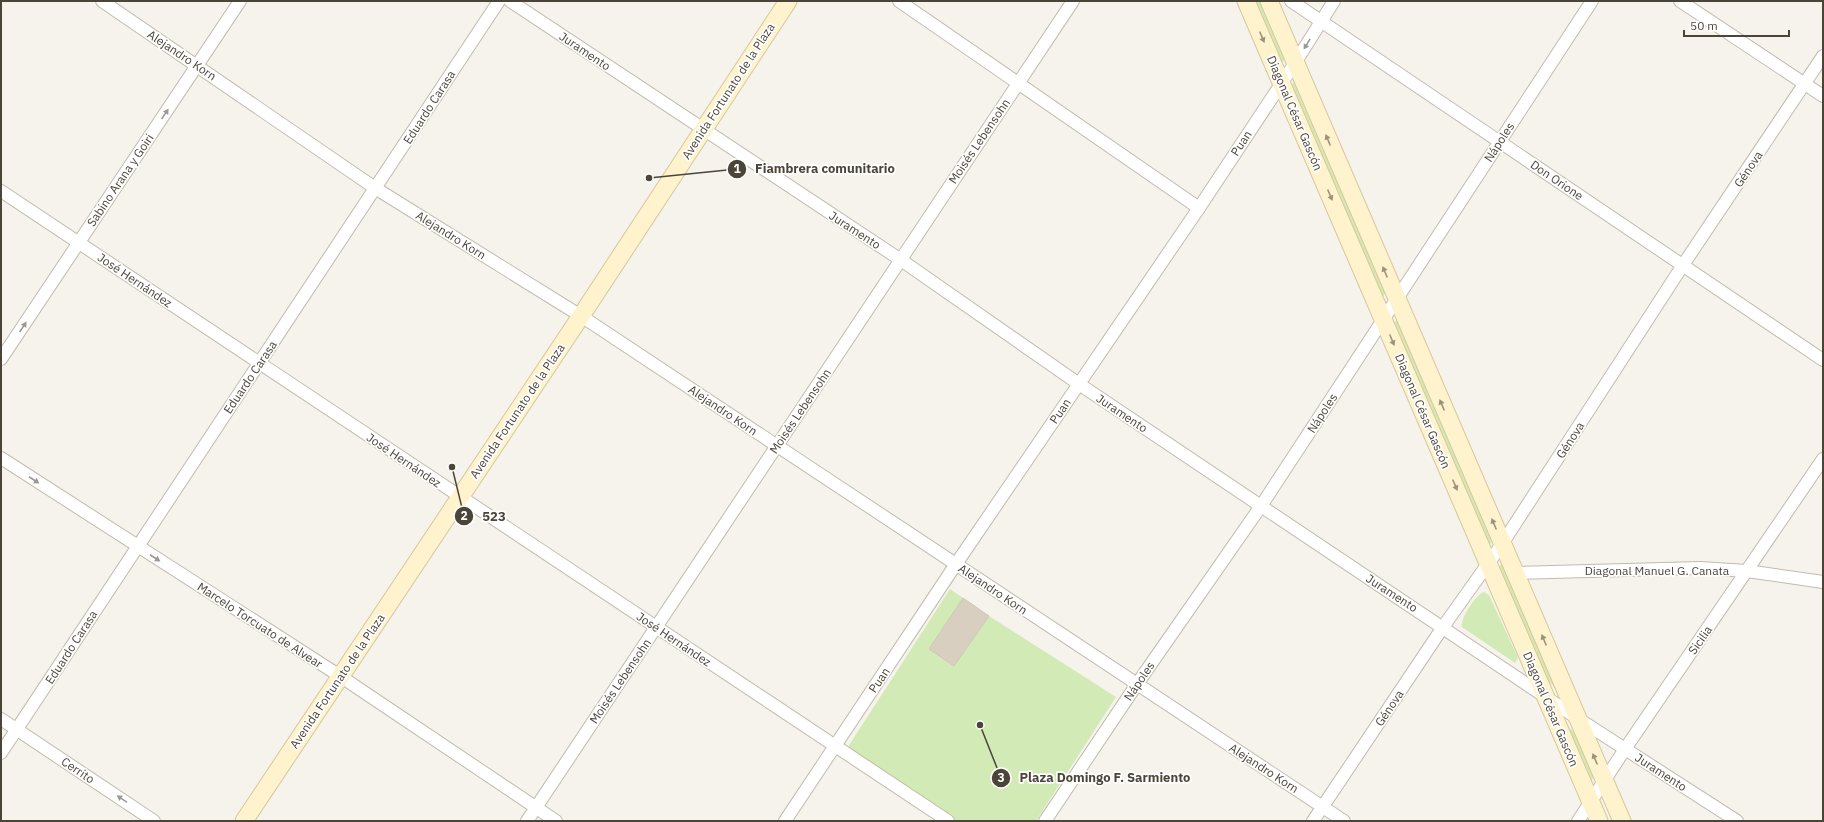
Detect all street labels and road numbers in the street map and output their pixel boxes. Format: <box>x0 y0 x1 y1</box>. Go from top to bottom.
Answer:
street label: Avenida Fortunato de la Plaza <box>678 20 778 162</box>
street label: Alejandro Korn <box>145 26 219 84</box>
street label: Juramento <box>557 28 614 74</box>
street label: Diagonal César Gascón <box>1264 53 1326 173</box>
street label: Eduardo Carasa <box>400 67 459 147</box>
street label: Moisés Lebensohn <box>945 96 1013 186</box>
street label: Nápoles <box>1481 119 1517 165</box>
street label: Puan <box>1227 127 1255 159</box>
street label: Sabino Arana y Goiri <box>83 131 157 229</box>
street label: Génova <box>1730 147 1766 190</box>
street label: Don Orione <box>1528 157 1587 203</box>
street label: Alejandro Korn <box>413 207 489 263</box>
street label: Juramento <box>826 208 884 252</box>
street label: José Hernández <box>95 250 175 311</box>
street label: Eduardo Carasa <box>220 337 280 416</box>
street label: Avenida Fortunato de la Plaza <box>466 340 568 481</box>
street label: Diagonal César Gascón <box>1392 351 1454 471</box>
street label: Moisés Lebensohn <box>766 366 834 456</box>
street label: Alejandro Korn <box>686 381 760 439</box>
street label: Juramento <box>1094 390 1151 436</box>
street label: Nápoles <box>1304 390 1340 436</box>
street label: Puan <box>1046 395 1074 427</box>
street label: Génova <box>1553 418 1588 461</box>
street label: José Hernández <box>364 430 444 491</box>
street label: Alejandro Korn <box>956 560 1030 618</box>
street label: Diagonal Manuel G. Canata <box>1585 563 1730 578</box>
street label: Juramento <box>1363 571 1421 615</box>
street label: Marcelo Torcuato de Alvear <box>195 579 326 671</box>
street label: Eduardo Carasa <box>42 607 101 687</box>
street label: José Hernández <box>634 609 714 670</box>
street label: Avenida Fortunato de la Plaza <box>286 610 388 751</box>
street label: Sicilia <box>1685 622 1716 657</box>
street label: Moisés Lebensohn <box>586 636 654 726</box>
street label: Diagonal César Gascón <box>1520 649 1582 769</box>
street label: Nápoles <box>1120 658 1158 704</box>
street label: Puan <box>865 664 893 696</box>
street label: Génova <box>1371 686 1407 729</box>
street label: Alejandro Korn <box>1226 740 1302 796</box>
street label: Juramento <box>1632 750 1690 794</box>
street label: Cerrito <box>59 754 98 787</box>

